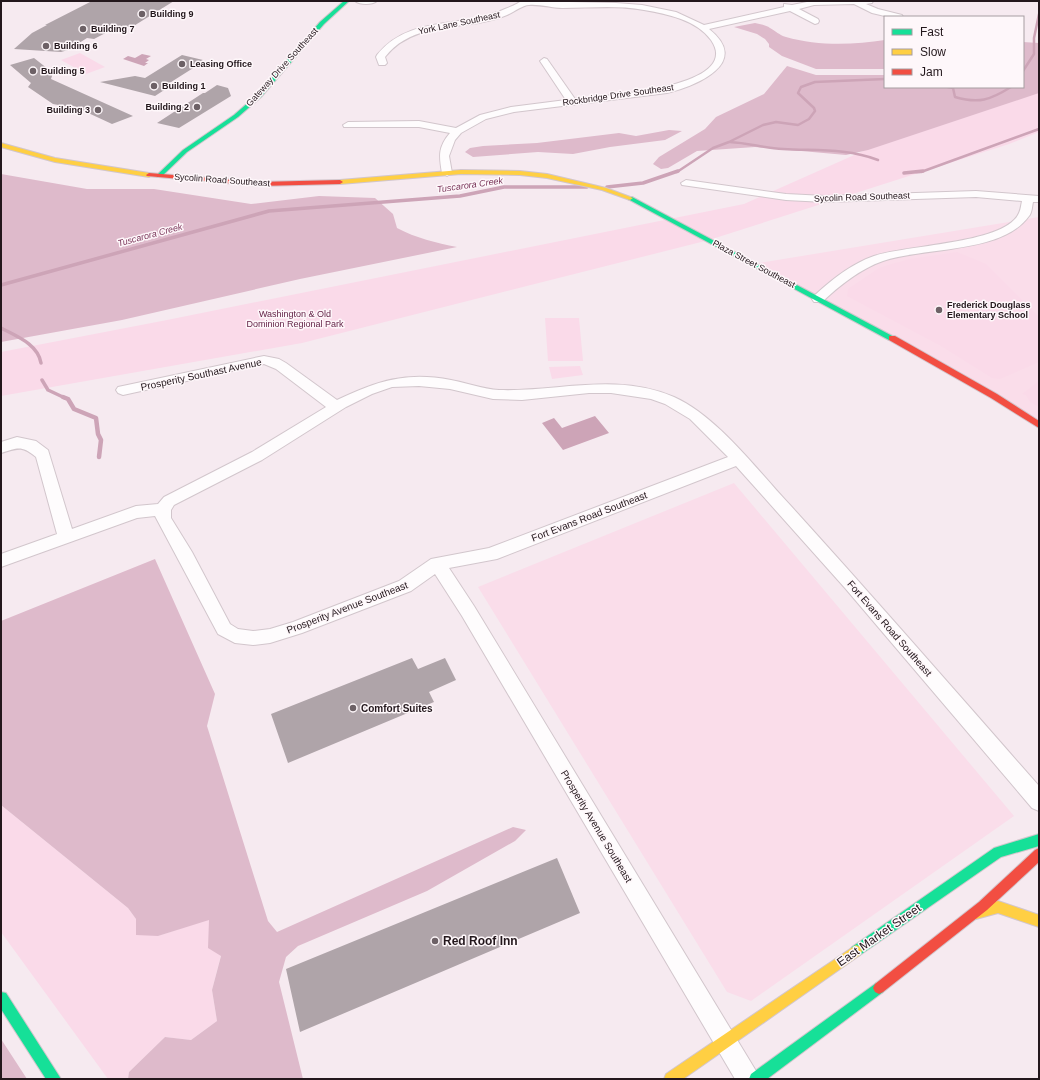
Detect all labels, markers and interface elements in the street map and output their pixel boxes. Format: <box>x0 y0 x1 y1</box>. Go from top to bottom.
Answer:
marker: Building 9 <box>137 9 147 19</box>
place label: Building 9 <box>150 9 194 19</box>
street label: York Lane Southeast <box>417 9 501 37</box>
legend <box>884 16 1024 88</box>
marker: Building 7 <box>78 24 88 34</box>
place label: Building 7 <box>91 24 135 34</box>
street label: Gateway Drive Southeast <box>244 25 320 108</box>
text: Fast <box>920 25 944 39</box>
marker: Building 6 <box>41 41 51 51</box>
place label: Building 6 <box>54 41 98 51</box>
text: Slow <box>920 45 946 59</box>
marker: Leasing Office <box>177 59 187 69</box>
place label: Leasing Office <box>190 59 252 69</box>
text: Jam <box>920 65 943 79</box>
marker: Building 5 <box>28 66 38 76</box>
place label: Building 5 <box>41 66 85 76</box>
marker: Building 1 <box>149 81 159 91</box>
place label: Building 1 <box>162 81 206 91</box>
street label: Rockbridge Drive Southeast <box>562 82 675 108</box>
place label: Building 2 <box>146 102 189 112</box>
marker: Building 2 <box>192 102 202 112</box>
place label: Building 3 <box>47 105 90 115</box>
marker: Building 3 <box>93 105 103 115</box>
street label: Sycolin Road Southeast <box>174 172 271 188</box>
water label: Tuscarora Creek <box>436 175 504 195</box>
street label: Sycolin Road Southeast <box>814 190 911 204</box>
water label: Tuscarora Creek <box>117 221 184 248</box>
street label: Plaza Street Southeast <box>711 238 797 290</box>
place label: Frederick Douglass Elementary School <box>947 300 1031 320</box>
marker: Frederick Douglass Elementary School <box>934 305 944 315</box>
park label: Washington & Old Dominion Regional Park <box>246 309 344 329</box>
street label: Prosperity Southast Avenue <box>140 356 263 393</box>
street label: Fort Evans Road Southeast <box>530 489 649 544</box>
street label: Fort Evans Road Southeast <box>845 578 934 678</box>
street label: Prosperity Avenue Southeast <box>285 579 409 636</box>
marker: Comfort Suites <box>348 703 358 713</box>
place label: Comfort Suites <box>361 703 433 714</box>
street label: Prosperity Avenue Southeast <box>559 768 635 884</box>
street label: East Market Street <box>834 900 924 969</box>
place label: Red Roof Inn <box>443 934 518 948</box>
marker: Red Roof Inn <box>430 936 440 946</box>

